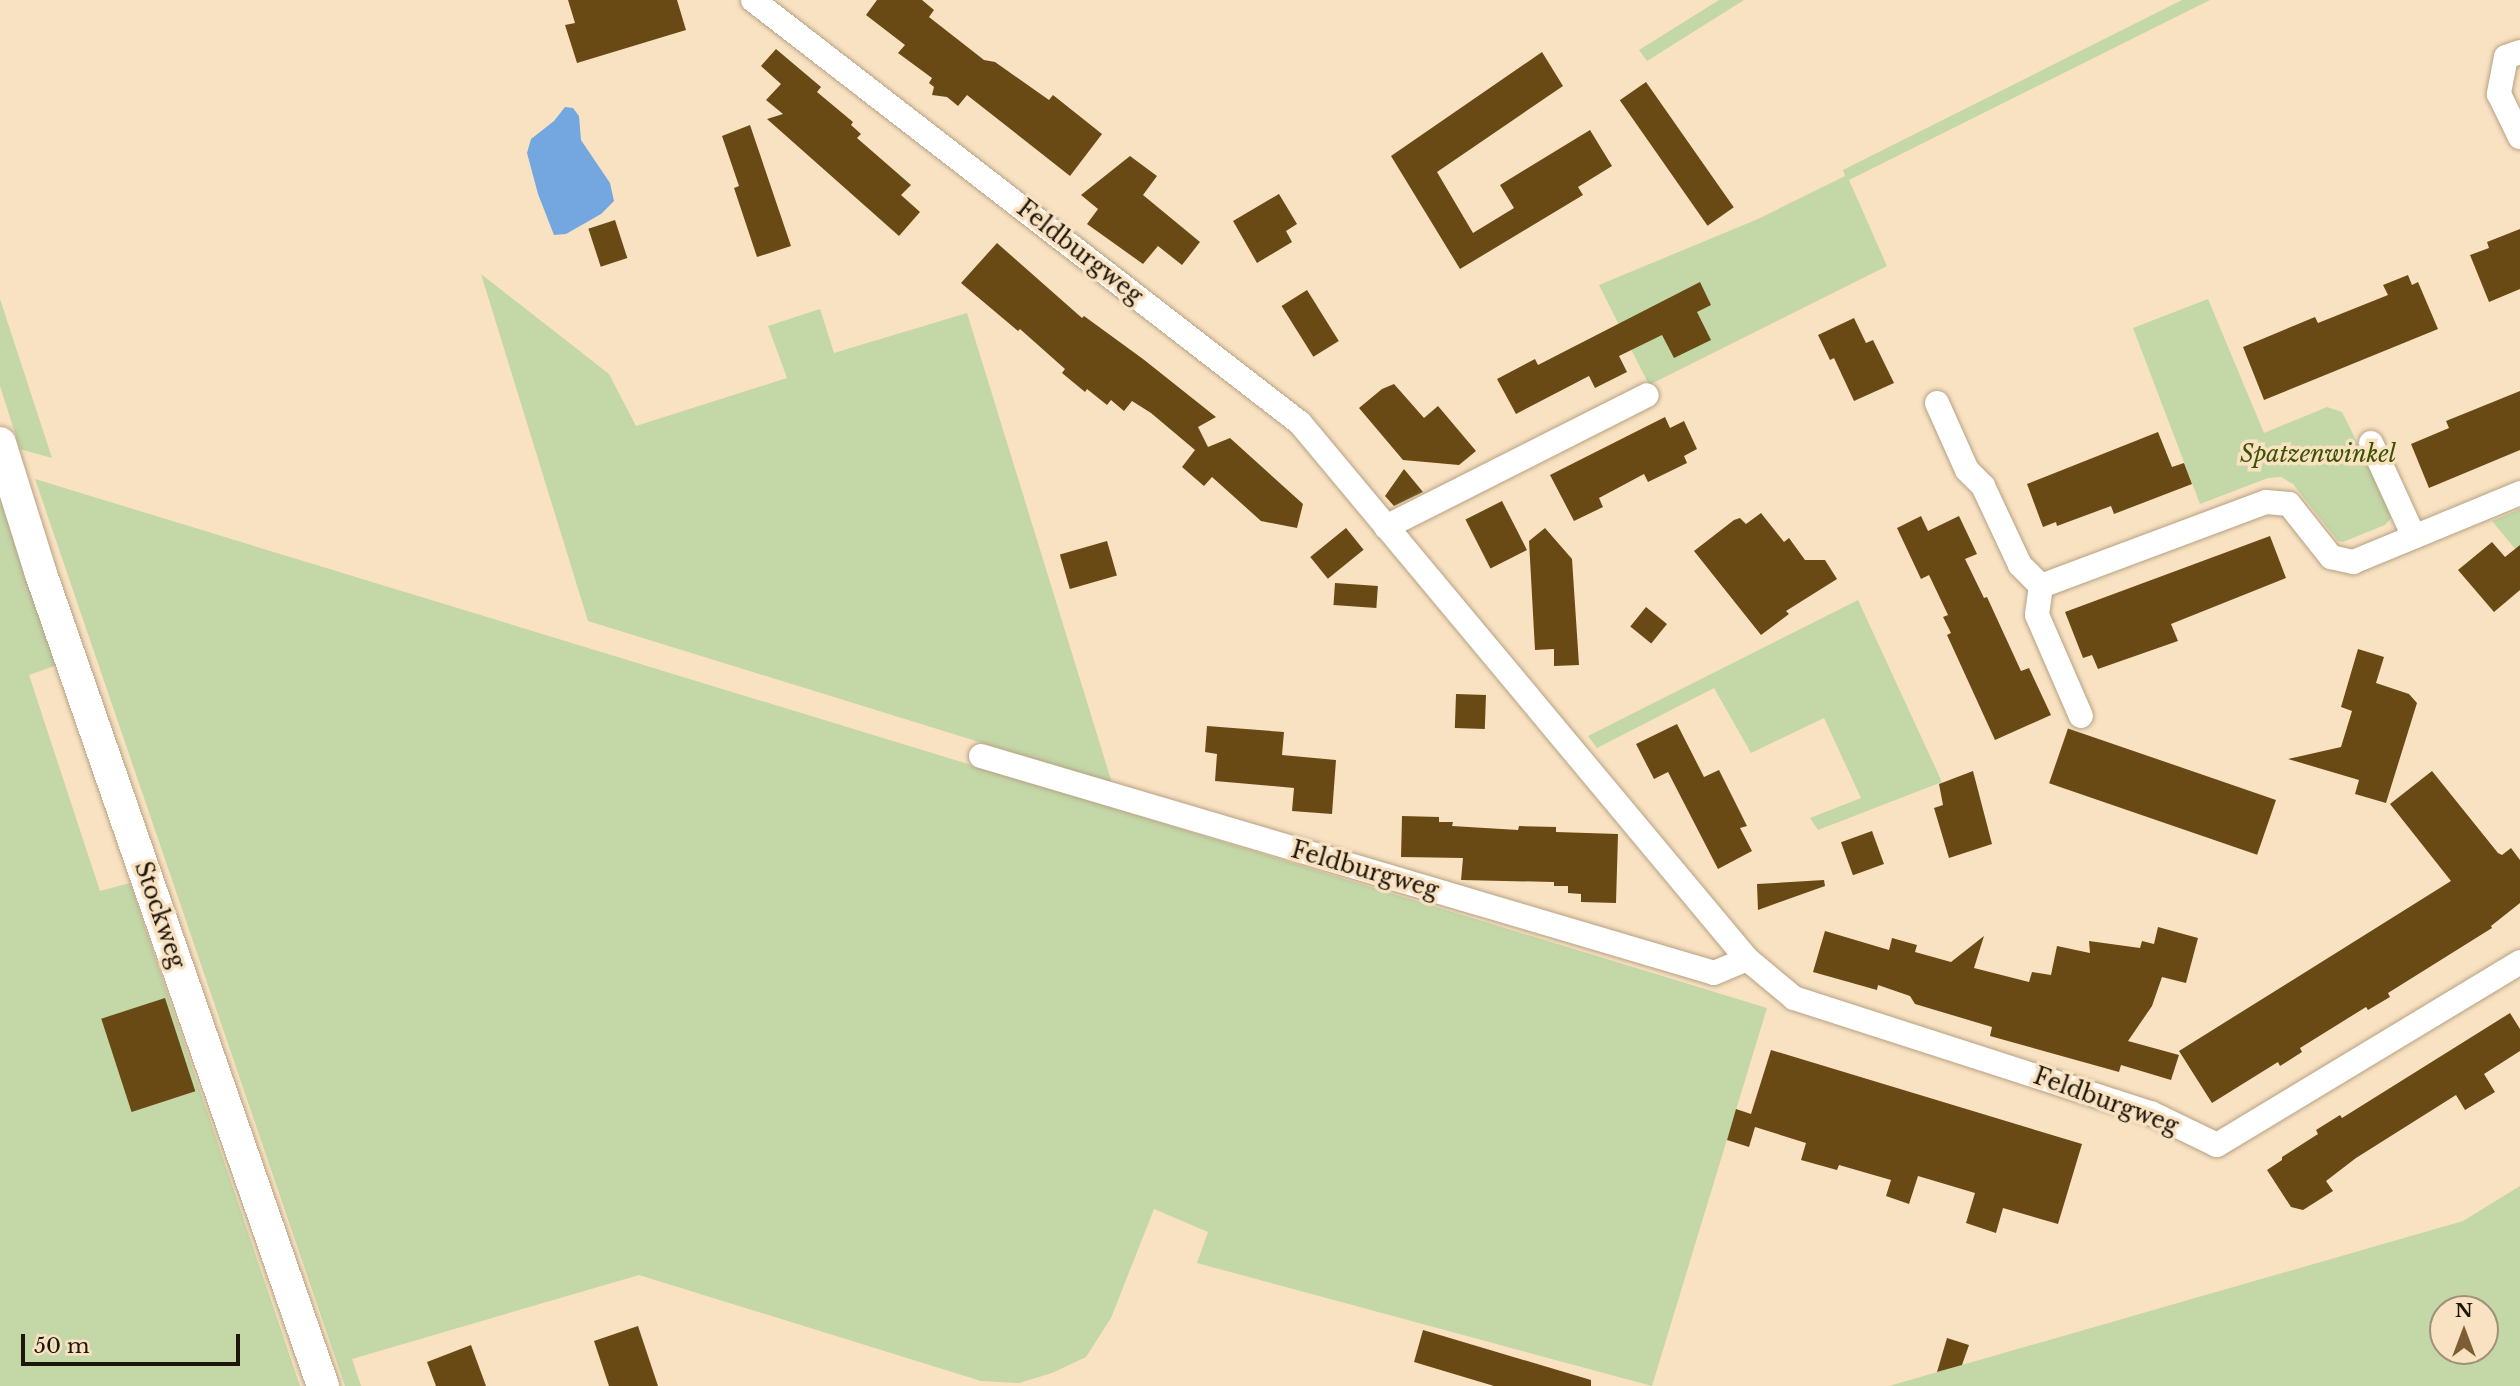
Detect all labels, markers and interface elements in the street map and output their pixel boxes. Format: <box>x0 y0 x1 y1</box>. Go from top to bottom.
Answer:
street label: Feldburgweg <box>1012 194 1148 310</box>
park label: Spatzenwinkel <box>2240 440 2396 468</box>
street label: Feldburgweg <box>1288 836 1442 904</box>
street label: Stockweg <box>129 858 191 972</box>
street label: Feldburgweg <box>2030 1062 2182 1140</box>
north arrow <box>2429 1295 2499 1365</box>
text: N <box>2455 1299 2473 1322</box>
scale bar <box>24 1320 243 1364</box>
text: 50 m <box>34 1333 89 1359</box>

